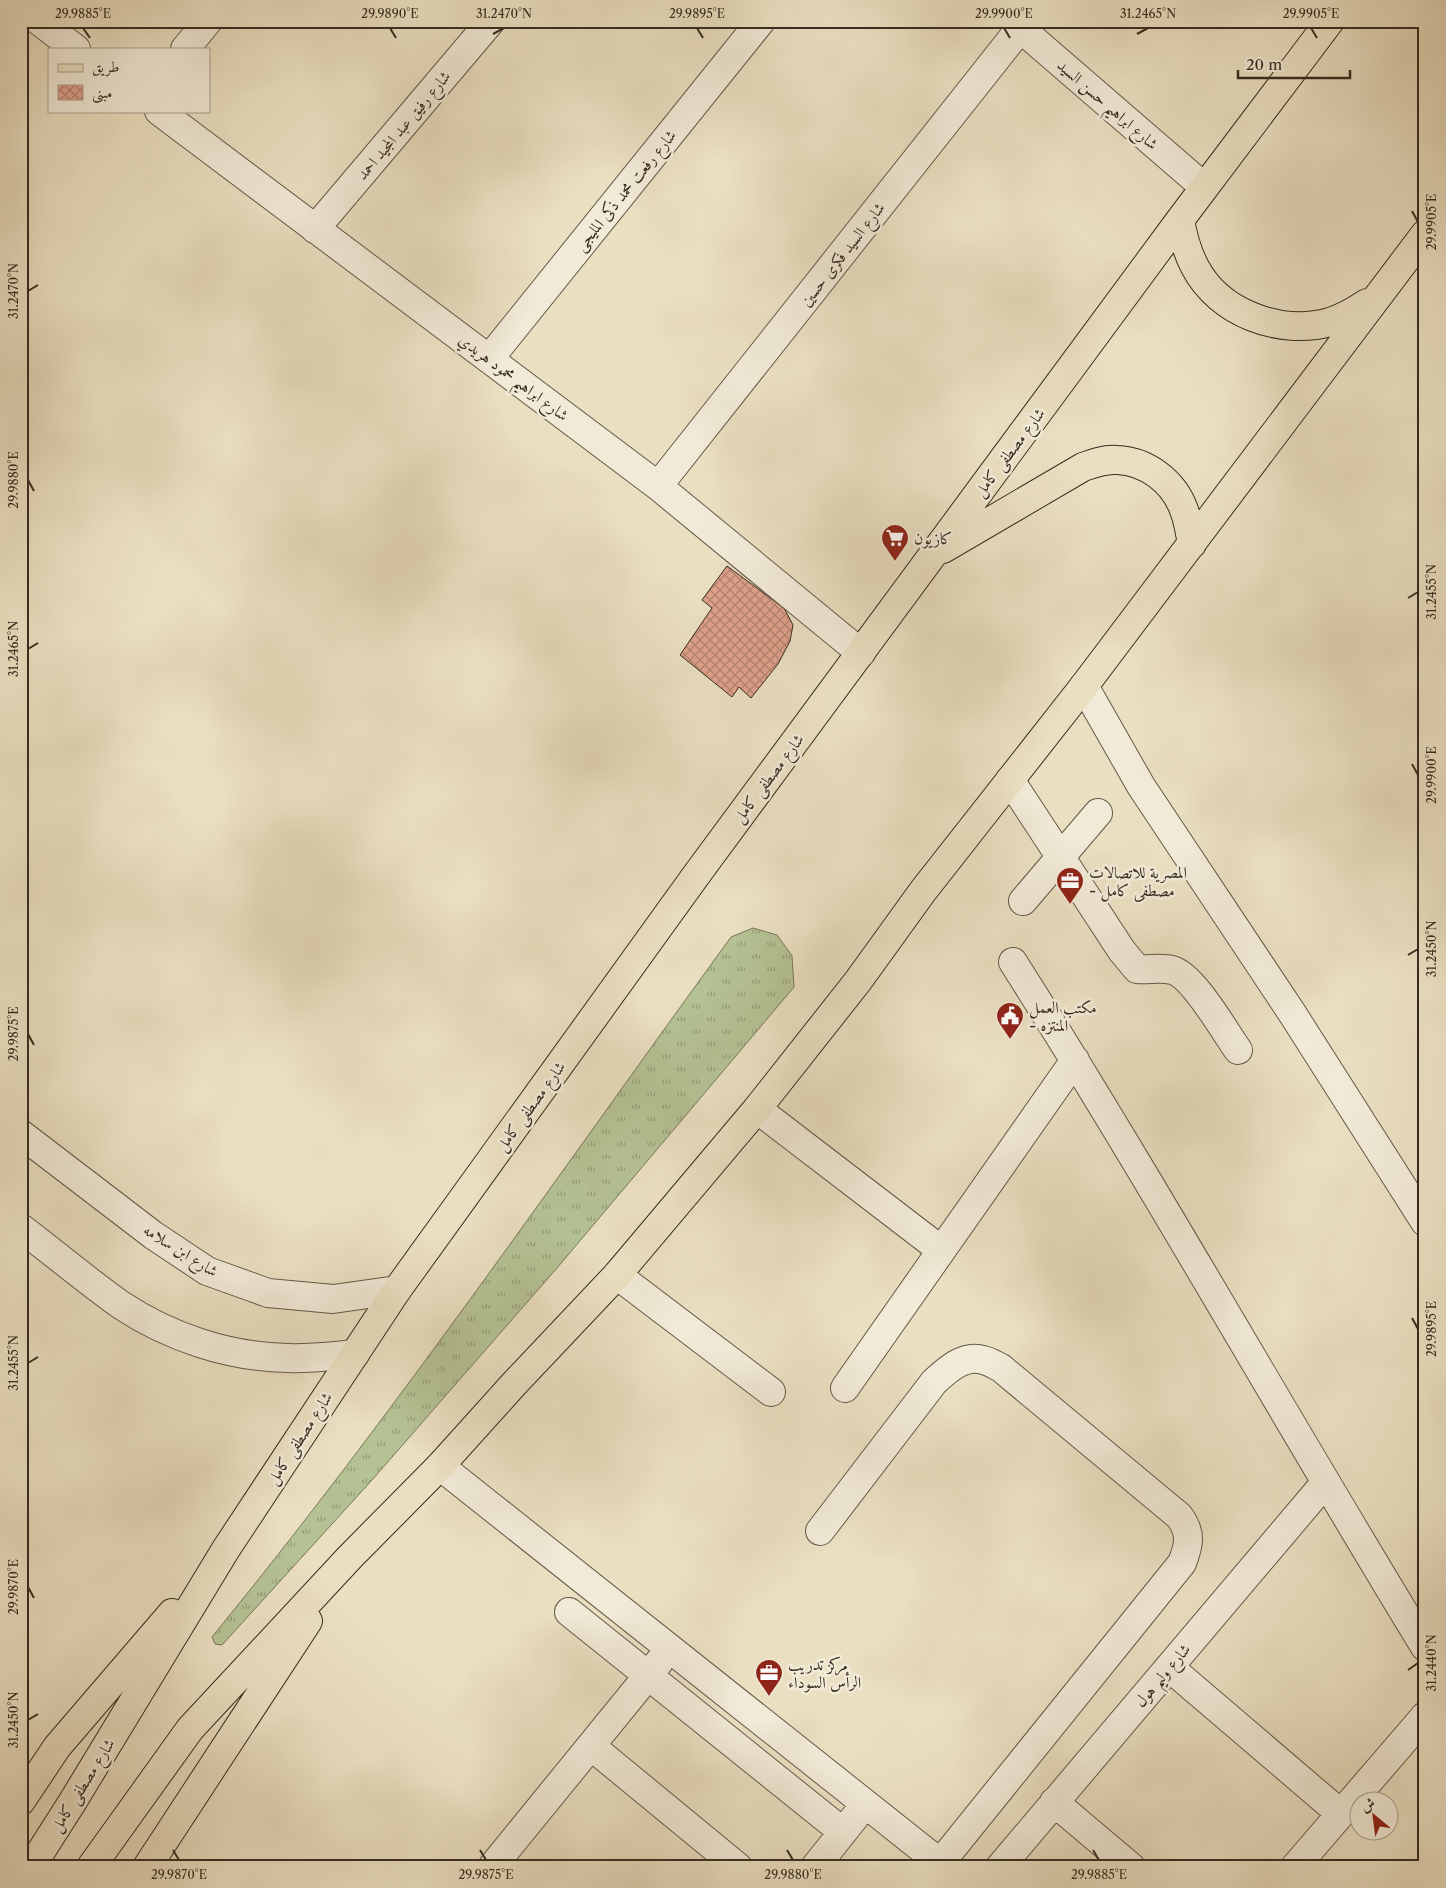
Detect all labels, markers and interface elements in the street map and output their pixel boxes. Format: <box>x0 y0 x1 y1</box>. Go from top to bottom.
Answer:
text: 29.9885°E <box>55 6 111 21</box>
text: 29.9890°E <box>361 6 419 21</box>
text: 31.2470°N <box>476 6 532 21</box>
text: 29.9895°E <box>669 6 725 21</box>
text: 29.9900°E <box>975 6 1033 21</box>
text: 31.2465°N <box>1120 6 1176 21</box>
text: 29.9905°E <box>1283 6 1339 21</box>
legend <box>48 48 210 112</box>
scale bar <box>1238 48 1351 80</box>
street label: شارع ابراهيم حسن السيد <box>1049 55 1163 159</box>
text: 20 m <box>1246 55 1282 74</box>
text: طريق <box>92 57 119 77</box>
street label: شارع رفيق عبد المجيد احمد <box>352 66 458 186</box>
text: مبنى <box>92 83 112 104</box>
street label: شارع رفعت محمد ذكى المليجى <box>570 125 683 257</box>
text: 29.9905°E <box>1424 194 1439 250</box>
street label: شارع السيد فكرى حسين <box>795 198 892 313</box>
text: 31.2470°N <box>6 263 21 319</box>
street label: شارع ابراهيم محمود هريدي <box>451 329 573 430</box>
street label: شارع مصطفى كامل <box>969 404 1052 503</box>
text: 29.9880°E <box>6 451 21 509</box>
supermarket icon: كازيون <box>880 523 910 562</box>
place label: كازيون <box>914 528 952 549</box>
text: 31.2455°N <box>1424 564 1439 620</box>
text: 31.2465°N <box>6 621 21 677</box>
street label: شارع مصطفى كامل <box>728 730 811 829</box>
text: 29.9900°E <box>1424 746 1439 804</box>
place label: المصرية للاتصالات - مصطفى كامل <box>1089 862 1187 902</box>
office icon: المصرية للاتصالات - مصطفى كامل <box>1055 866 1085 905</box>
text: 31.2450°N <box>1424 921 1439 977</box>
place label: مكتب العمل - المنتزه <box>1029 997 1097 1035</box>
public building icon: مكتب العمل - المنتزه <box>995 1001 1025 1040</box>
text: 29.9875°E <box>6 1006 21 1062</box>
street label: شارع مصطفى كامل <box>491 1057 573 1157</box>
street label: شارع ابن سلامه <box>138 1219 222 1284</box>
text: 29.9895°E <box>1424 1301 1439 1357</box>
text: 31.2455°N <box>6 1335 21 1391</box>
street label: شارع مصطفى كامل <box>262 1388 340 1490</box>
text: 29.9870°E <box>6 1559 21 1615</box>
text: 31.2440°N <box>1424 1634 1439 1692</box>
street label: شارع وليم هول <box>1130 1639 1200 1715</box>
place label: مركز تدريب الرأس السوداء <box>788 1654 861 1693</box>
office icon: مركز تدريب الرأس السوداء <box>754 1658 784 1697</box>
text: 31.2450°N <box>6 1692 21 1748</box>
street label: شارع مصطفى كامل <box>45 1735 122 1837</box>
north arrow <box>1348 1790 1398 1840</box>
text: ش <box>1357 1793 1378 1816</box>
text: 29.9870°E <box>151 1867 207 1882</box>
text: 29.9875°E <box>458 1867 514 1882</box>
text: 29.9880°E <box>764 1867 822 1882</box>
text: 29.9885°E <box>1071 1867 1127 1882</box>

